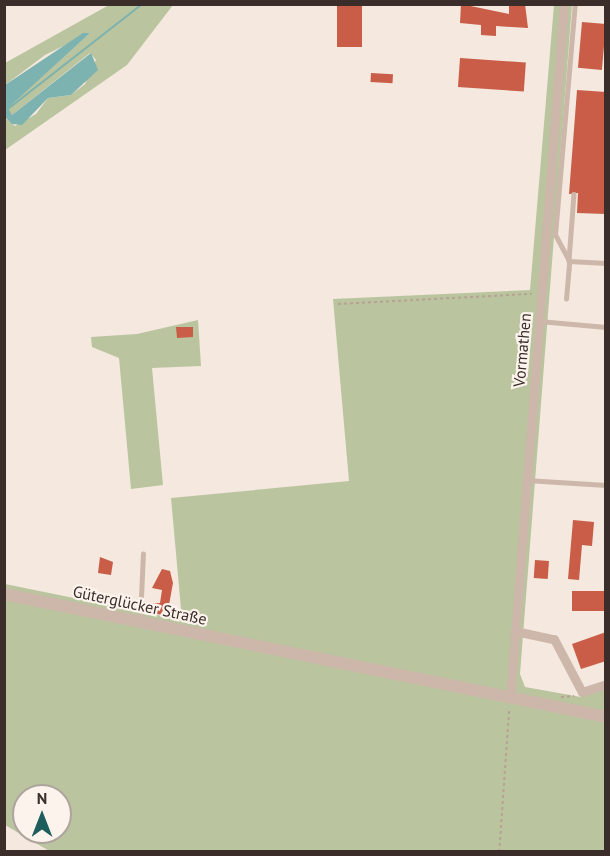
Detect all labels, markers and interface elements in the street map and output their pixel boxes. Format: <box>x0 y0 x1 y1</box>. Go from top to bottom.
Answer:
street label: Vormathen <box>509 312 535 388</box>
street label: Güterglücker Straße <box>71 581 209 629</box>
north arrow <box>12 784 72 844</box>
text: N <box>37 788 47 808</box>

